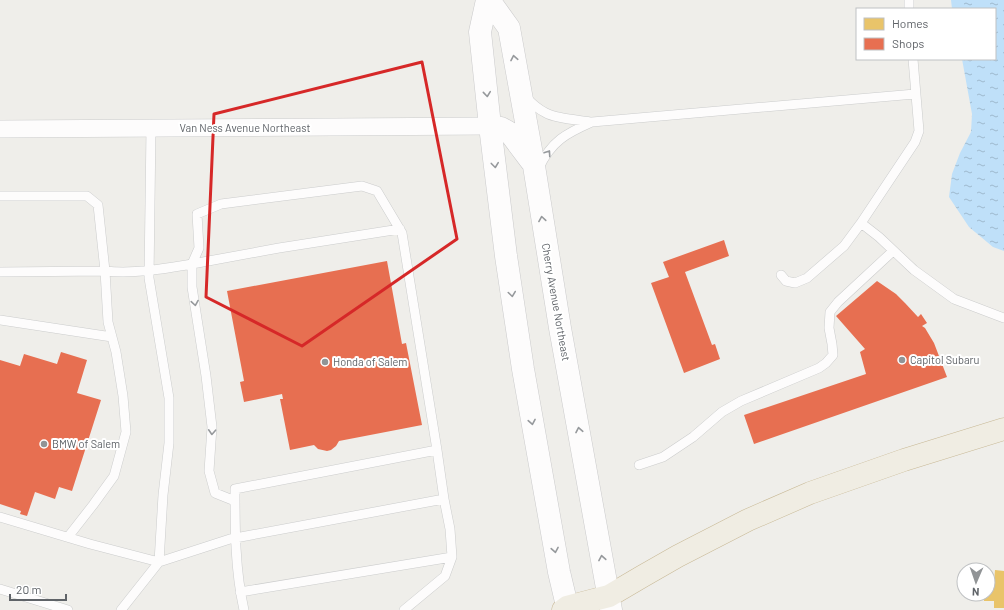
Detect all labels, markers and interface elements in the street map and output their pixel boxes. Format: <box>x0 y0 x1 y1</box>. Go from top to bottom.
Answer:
legend <box>856 8 996 60</box>
text: Homes <box>892 16 929 30</box>
text: Shops <box>892 36 925 50</box>
one-way arrow <box>511 55 519 61</box>
one-way arrow <box>482 91 491 97</box>
street label: Van Ness Avenue Northeast <box>180 121 310 134</box>
one-way arrow <box>543 150 551 157</box>
one-way arrow <box>490 162 499 168</box>
one-way arrow <box>538 216 547 222</box>
street label: Cherry Avenue Northeast <box>540 242 573 362</box>
one-way arrow <box>507 291 516 297</box>
one-way arrow <box>190 300 198 306</box>
place label: Capitol Subaru <box>910 353 980 366</box>
place label: Honda of Salem <box>333 355 407 368</box>
marker: Capitol Subaru <box>897 355 907 365</box>
marker: Honda of Salem <box>320 357 330 367</box>
one-way arrow <box>528 419 536 425</box>
one-way arrow <box>575 427 583 433</box>
one-way arrow <box>208 429 216 435</box>
place label: BMW of Salem <box>52 437 120 450</box>
marker: BMW of Salem <box>39 439 49 449</box>
one-way arrow <box>550 547 559 553</box>
one-way arrow <box>598 555 607 561</box>
north arrow <box>956 562 996 602</box>
scale bar <box>10 576 66 602</box>
text: 20 m <box>16 582 42 596</box>
text: N <box>972 586 980 599</box>

